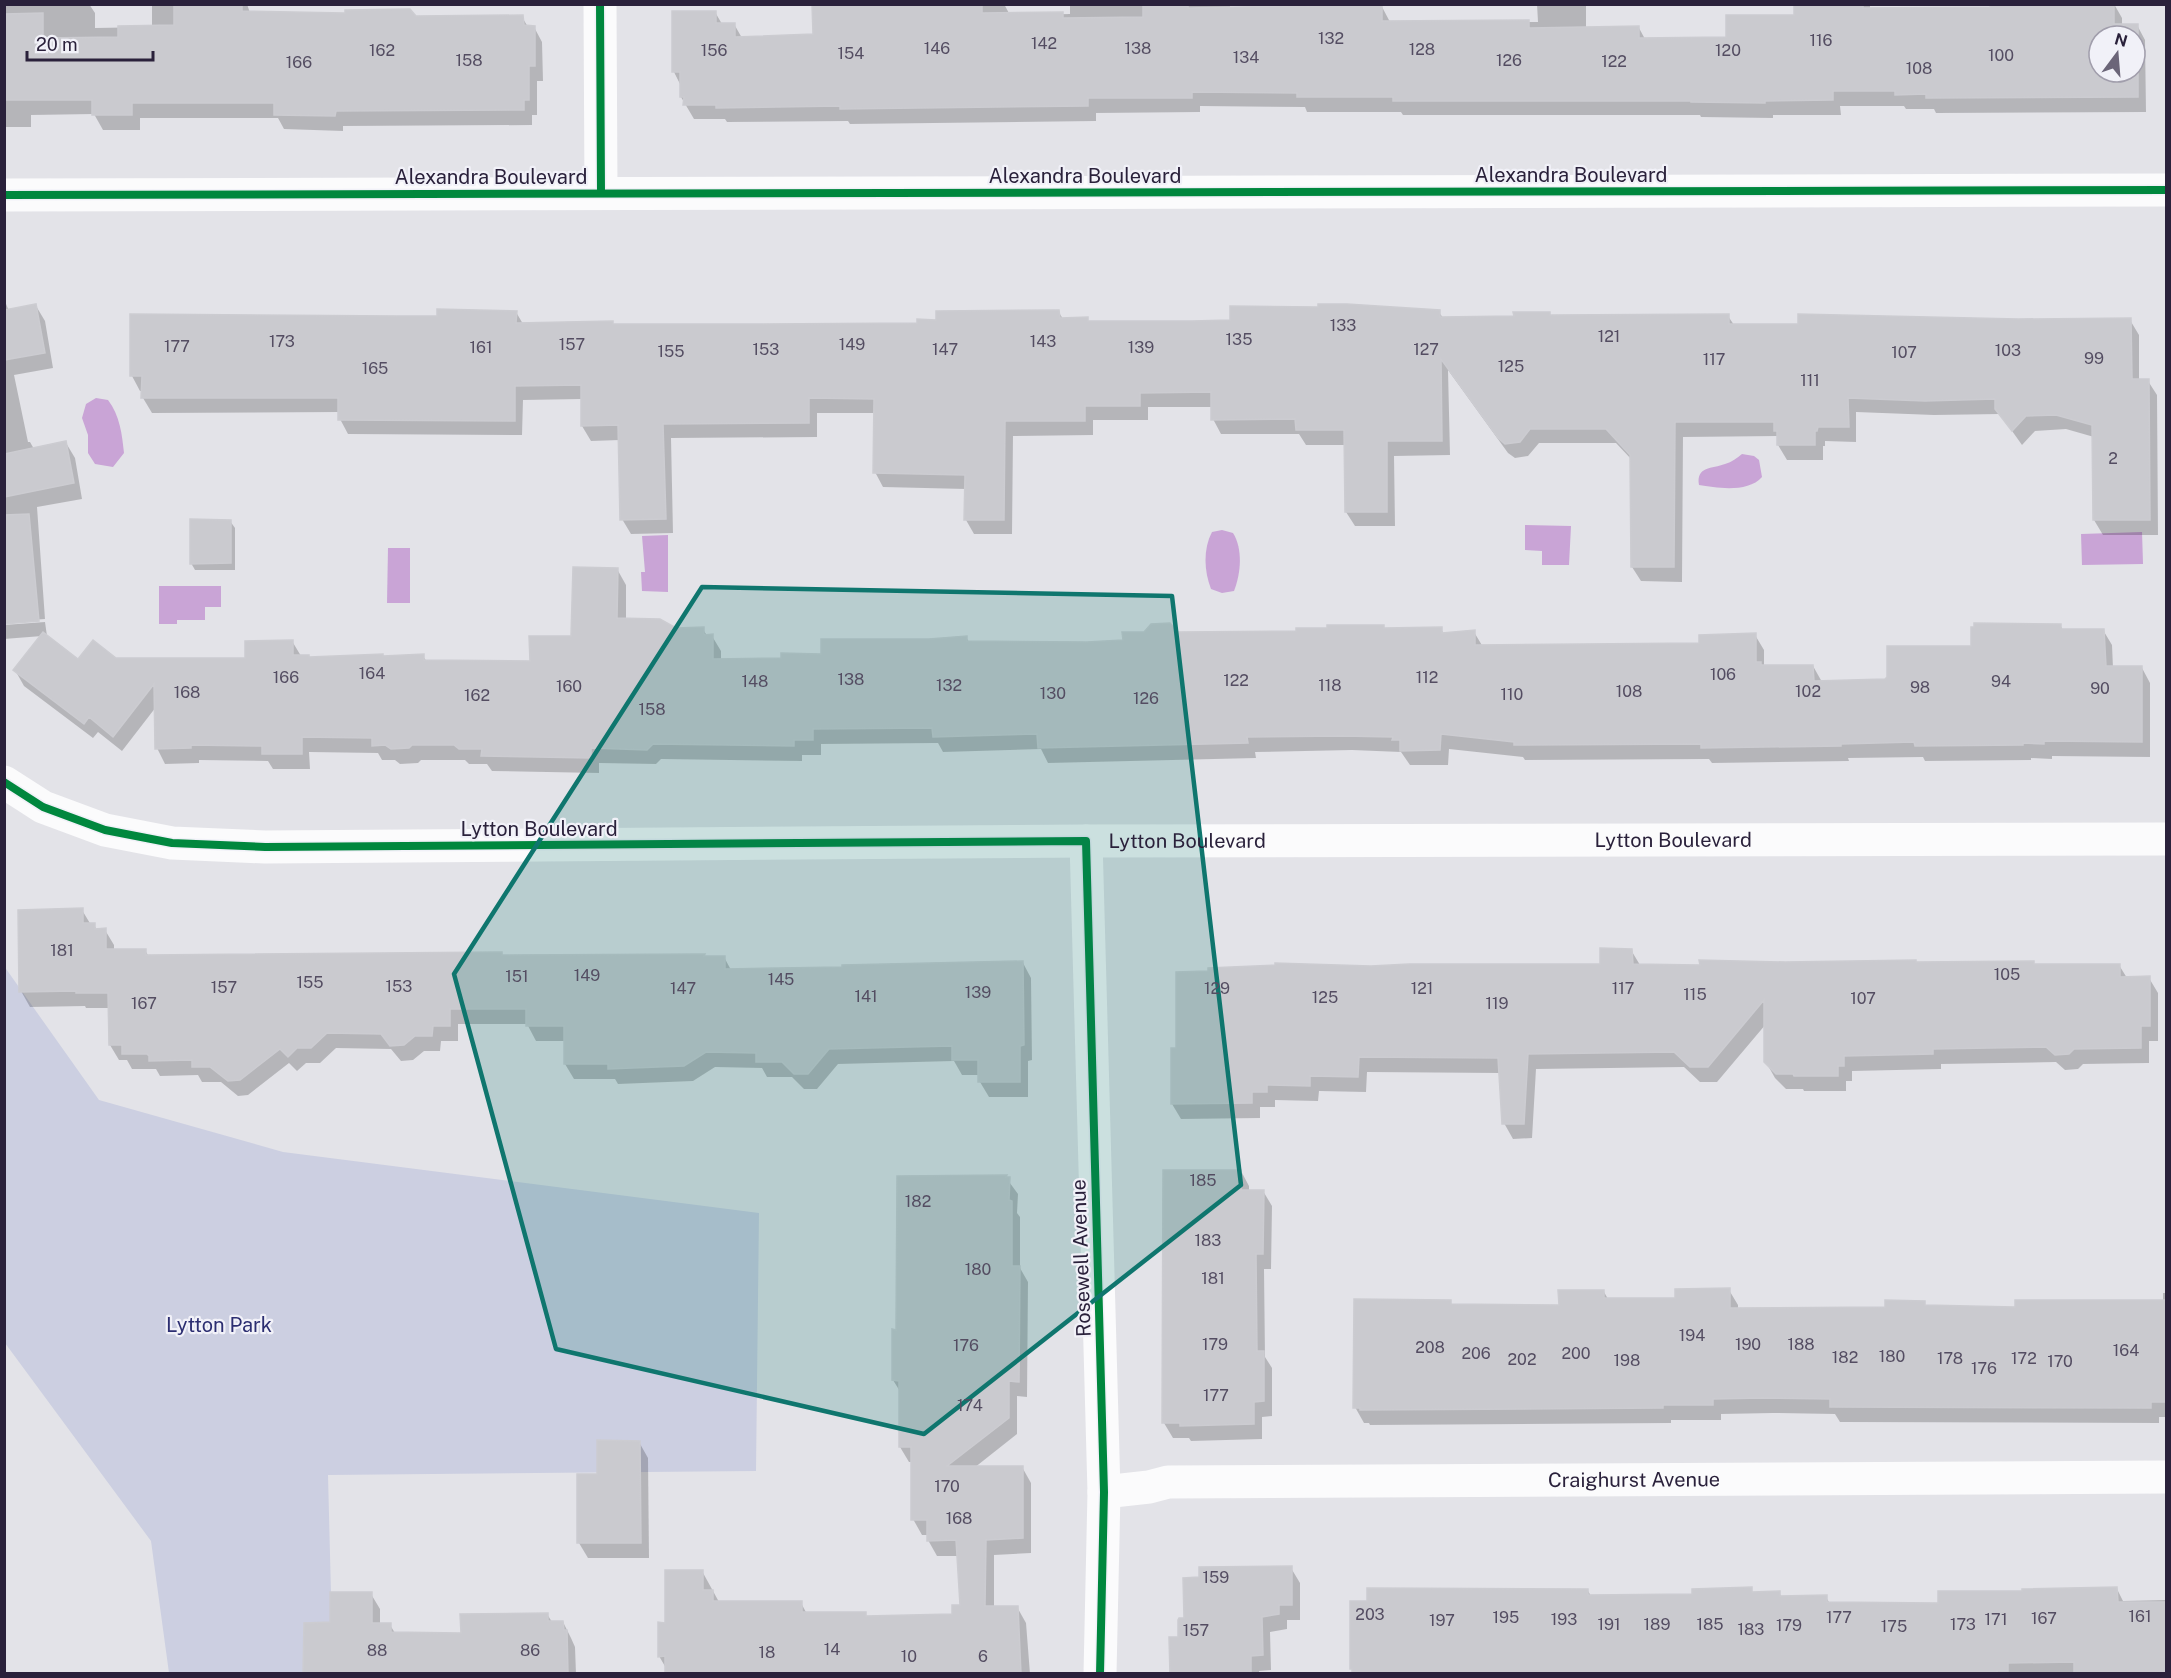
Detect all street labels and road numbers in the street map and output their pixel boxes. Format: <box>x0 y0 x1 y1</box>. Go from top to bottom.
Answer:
street label: Alexandra Boulevard <box>1475 163 1668 187</box>
street label: Alexandra Boulevard <box>989 164 1182 188</box>
street label: Alexandra Boulevard <box>395 165 588 189</box>
street label: Lytton Boulevard <box>460 817 618 841</box>
street label: Lytton Boulevard <box>1595 828 1752 852</box>
street label: Lytton Boulevard <box>1109 829 1266 853</box>
street label: Rosewell Avenue <box>1066 1179 1096 1337</box>
street label: Craighurst Avenue <box>1548 1467 1720 1492</box>

